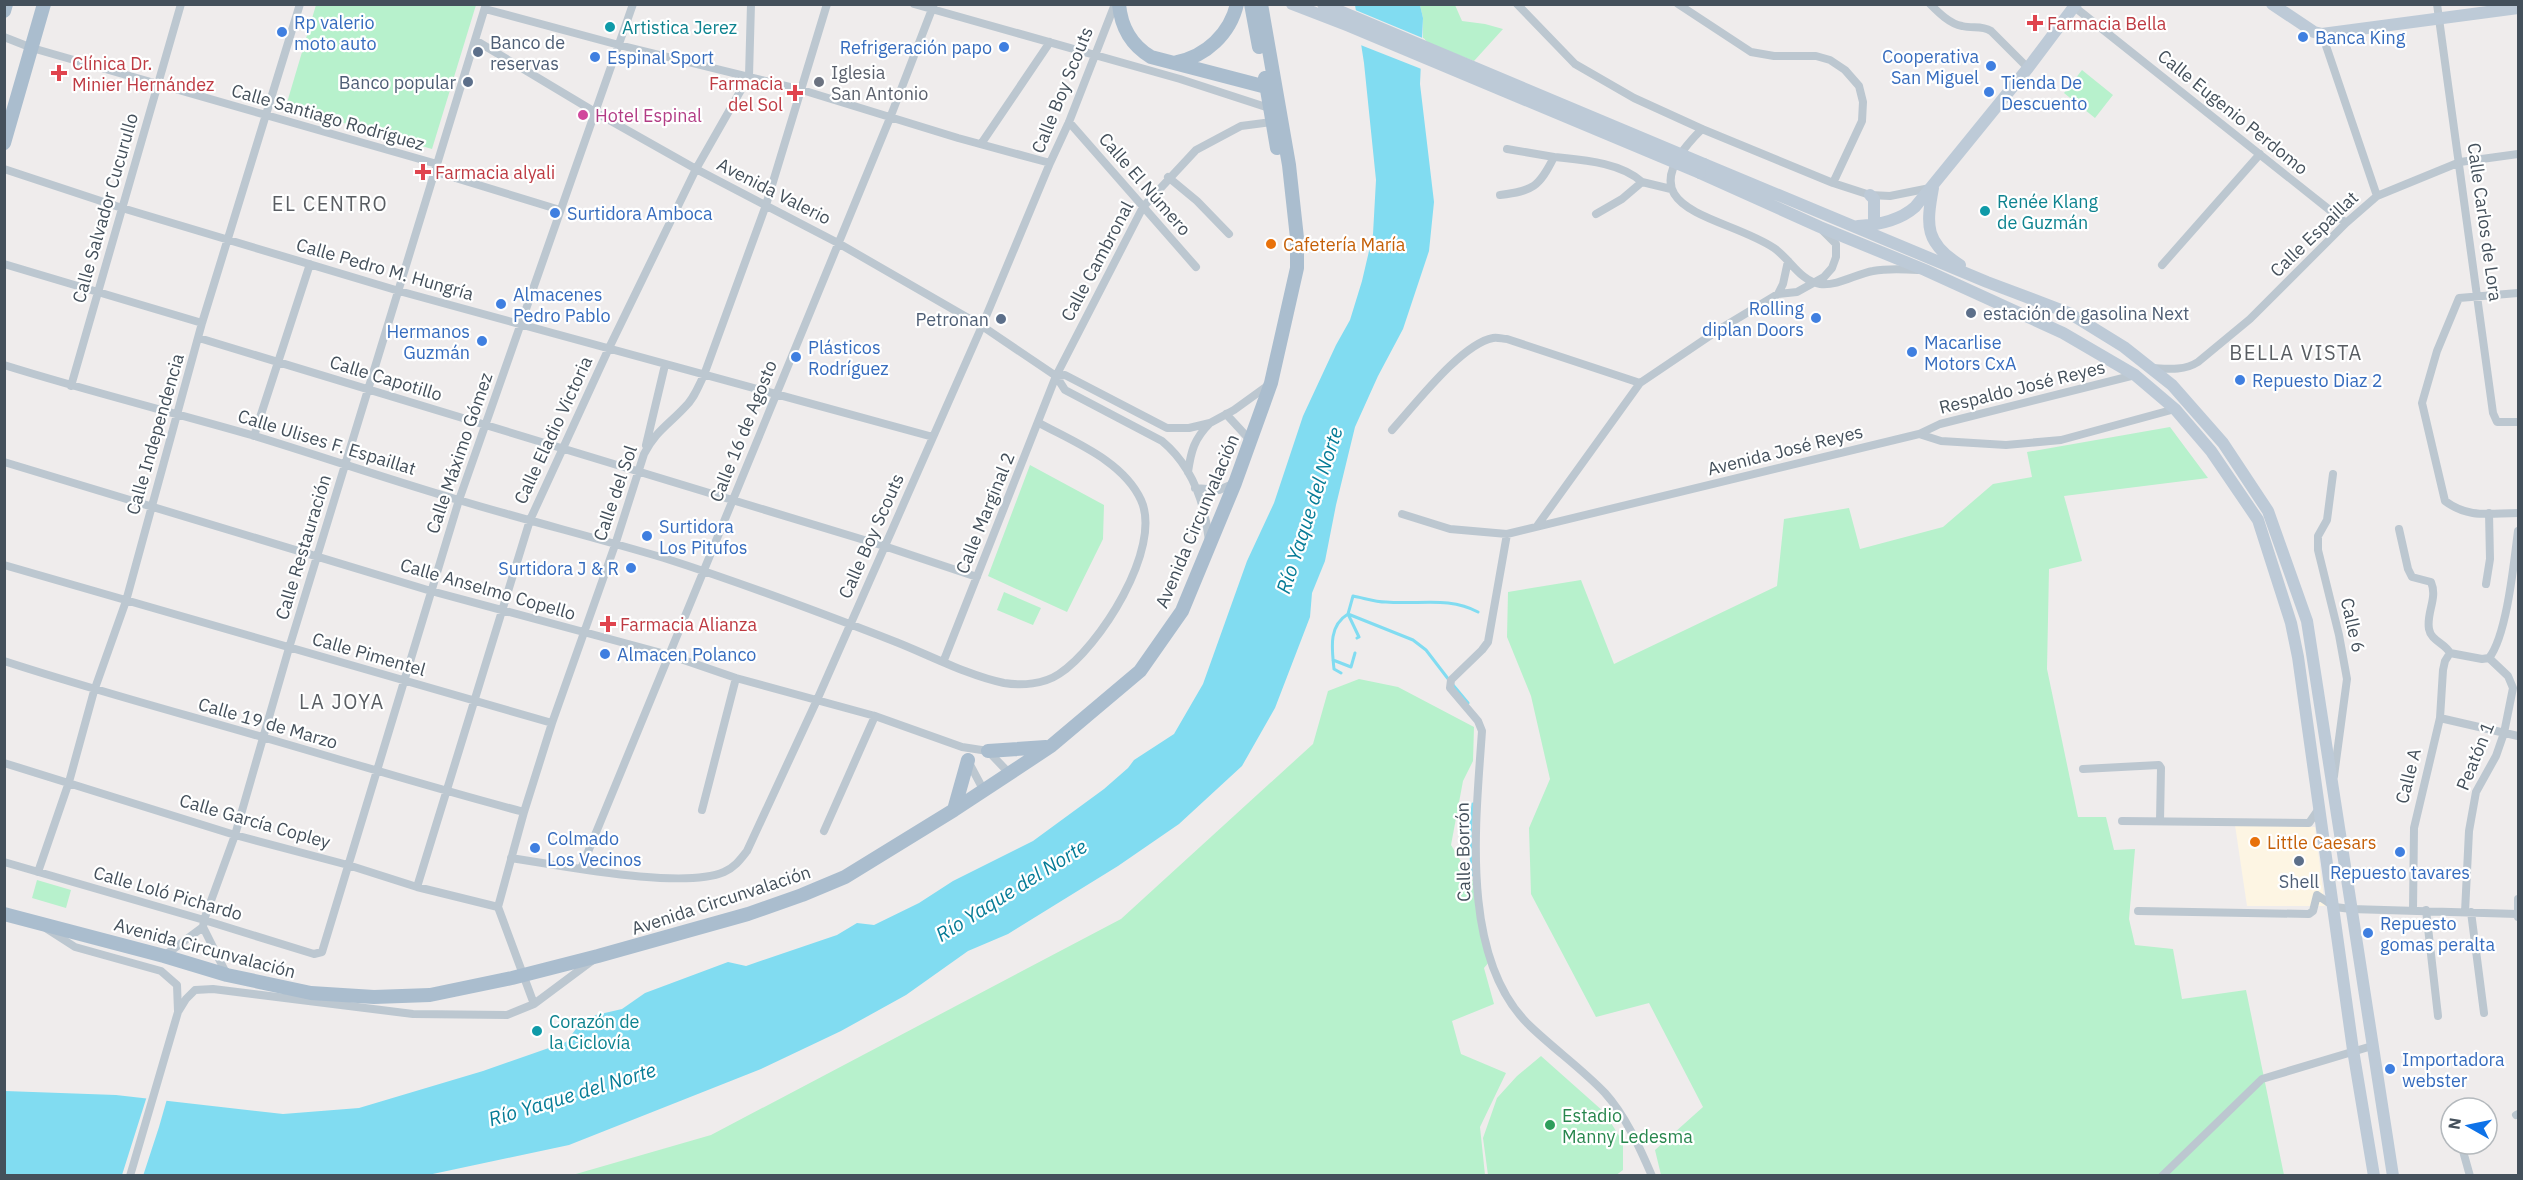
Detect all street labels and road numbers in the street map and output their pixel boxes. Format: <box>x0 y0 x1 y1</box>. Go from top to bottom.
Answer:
street label: Calle Boy Scouts <box>1026 23 1098 157</box>
street label: Calle Eugenio Perdomo <box>2153 44 2313 180</box>
street label: Calle Santiago Rodríguez <box>229 78 427 156</box>
street label: Calle Salvador Cucurullo <box>67 110 143 306</box>
street label: Calle El Número <box>1094 128 1196 240</box>
street label: Calle Carlos de Lora <box>2463 141 2508 303</box>
street label: Avenida Valerio <box>713 152 835 230</box>
street label: Calle Espaillat <box>2265 186 2363 282</box>
street label: Calle Cambronal <box>1056 197 1138 325</box>
street label: Calle Pedro M. Hungría <box>294 233 477 305</box>
street label: Calle Independencia <box>121 350 189 517</box>
street label: Calle Capotillo <box>327 350 445 406</box>
street label: Calle Eladio Victoria <box>509 352 597 508</box>
street label: Respaldo José Reyes <box>1937 355 2107 419</box>
street label: Calle 16 de Agosto <box>704 357 782 505</box>
street label: Calle Máximo Gómez <box>421 369 497 537</box>
street label: Calle Ulises F. Espaillat <box>235 404 419 480</box>
street label: Avenida José Reyes <box>1705 420 1865 480</box>
street label: Avenida Circunvalación <box>1150 430 1244 612</box>
street label: Calle del Sol <box>588 442 642 544</box>
street label: Calle Marginal 2 <box>950 449 1020 577</box>
street label: Calle Boy Scouts <box>833 470 909 602</box>
street label: Calle Restauración <box>270 472 336 622</box>
street label: Calle Anselmo Copello <box>398 553 578 625</box>
street label: Calle 6 <box>2336 595 2370 655</box>
street label: Calle Pimentel <box>310 627 428 681</box>
street label: Calle 19 de Marzo <box>196 692 340 754</box>
street label: Peatón 1 <box>2451 718 2499 794</box>
street label: Calle A <box>2390 746 2426 806</box>
street label: Calle García Copley <box>177 788 333 854</box>
street label: Calle Borrón <box>1451 802 1475 902</box>
street label: Avenida Circunvalación <box>629 860 813 940</box>
street label: Calle Loló Pichardo <box>91 861 245 925</box>
street label: Avenida Circunvalación <box>112 913 298 983</box>

